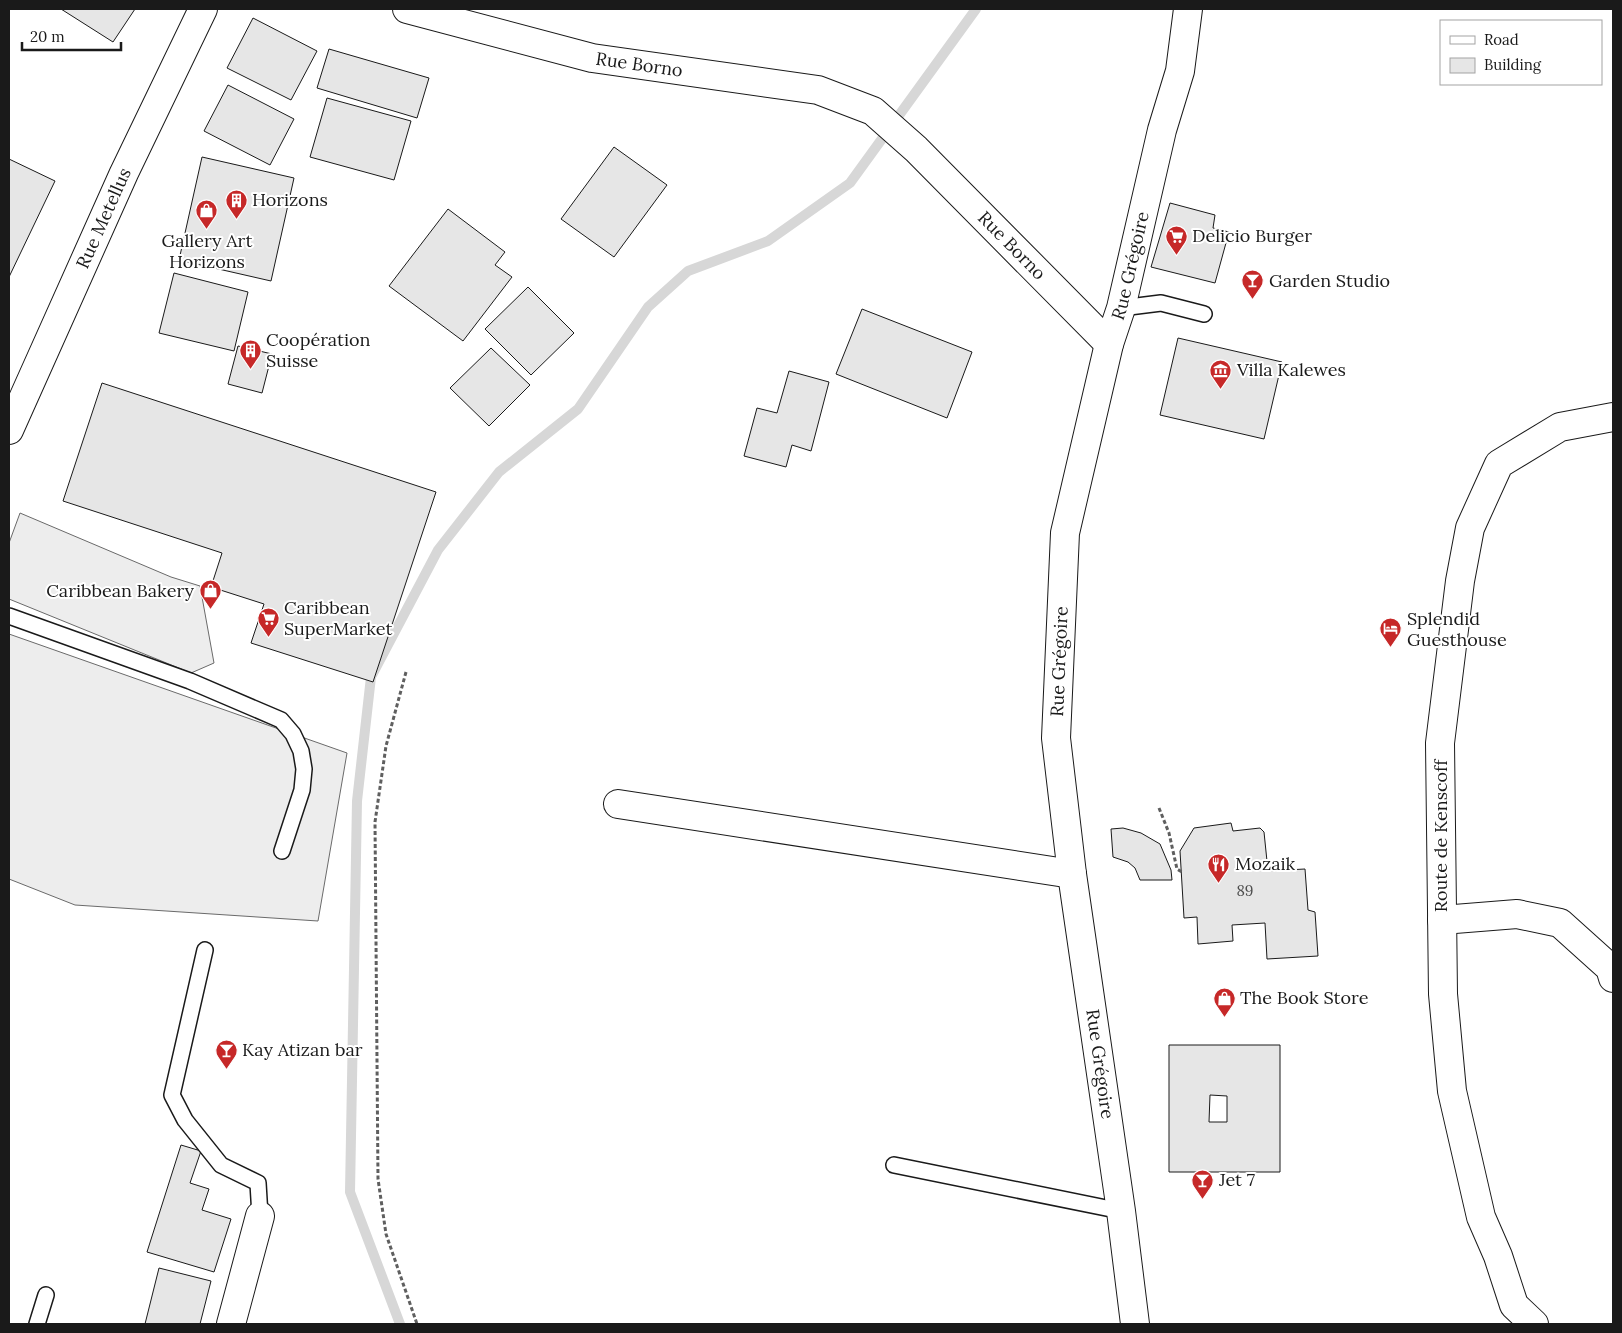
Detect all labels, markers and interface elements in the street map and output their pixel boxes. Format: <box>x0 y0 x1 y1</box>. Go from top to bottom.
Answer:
scale bar <box>22 20 121 52</box>
legend <box>1440 20 1602 85</box>
text: 20 m <box>30 27 65 46</box>
text: Road <box>1484 30 1519 49</box>
street label: Rue Borno <box>594 47 684 82</box>
text: Building <box>1484 55 1542 74</box>
street label: Rue Metellus <box>71 164 136 272</box>
building icon: Horizons <box>224 188 248 219</box>
place label: Horizons <box>252 188 328 211</box>
shop icon: Gallery Art Horizons <box>195 199 219 230</box>
street label: Rue Borno <box>973 206 1051 285</box>
street label: Rue Grégoire <box>1106 209 1154 323</box>
supermarket icon: Delicio Burger <box>1164 224 1188 255</box>
place label: Delicio Burger <box>1192 224 1312 247</box>
place label: Gallery Art Horizons <box>161 229 253 273</box>
bar icon: Garden Studio <box>1241 269 1265 300</box>
place label: Garden Studio <box>1269 269 1390 292</box>
place label: Coopération Suisse <box>266 328 371 372</box>
building icon: Coopération Suisse <box>238 338 262 369</box>
museum icon: Villa Kalewes <box>1209 358 1233 389</box>
place label: Villa Kalewes <box>1236 358 1346 381</box>
place label: Caribbean Bakery <box>46 579 194 602</box>
shop icon: Caribbean Bakery <box>198 579 222 610</box>
place label: Caribbean SuperMarket <box>284 596 392 640</box>
street label: Rue Grégoire <box>1045 605 1073 717</box>
supermarket icon: Caribbean SuperMarket <box>256 606 280 637</box>
place label: Splendid Guesthouse <box>1407 607 1507 651</box>
hotel icon: Splendid Guesthouse <box>1379 617 1403 648</box>
street label: Route de Kenscoff <box>1429 758 1452 912</box>
restaurant icon: Mozaik <box>1207 852 1231 883</box>
place label: Mozaik <box>1235 852 1295 875</box>
house number: 89 <box>1237 881 1254 900</box>
shop icon: The Book Store <box>1212 986 1236 1017</box>
place label: The Book Store <box>1240 986 1369 1009</box>
street label: Rue Grégoire <box>1081 1008 1120 1120</box>
bar icon: Kay Atizan bar <box>214 1038 238 1069</box>
place label: Kay Atizan bar <box>242 1038 363 1061</box>
bar icon: Jet 7 <box>1191 1168 1215 1199</box>
place label: Jet 7 <box>1218 1168 1255 1191</box>

